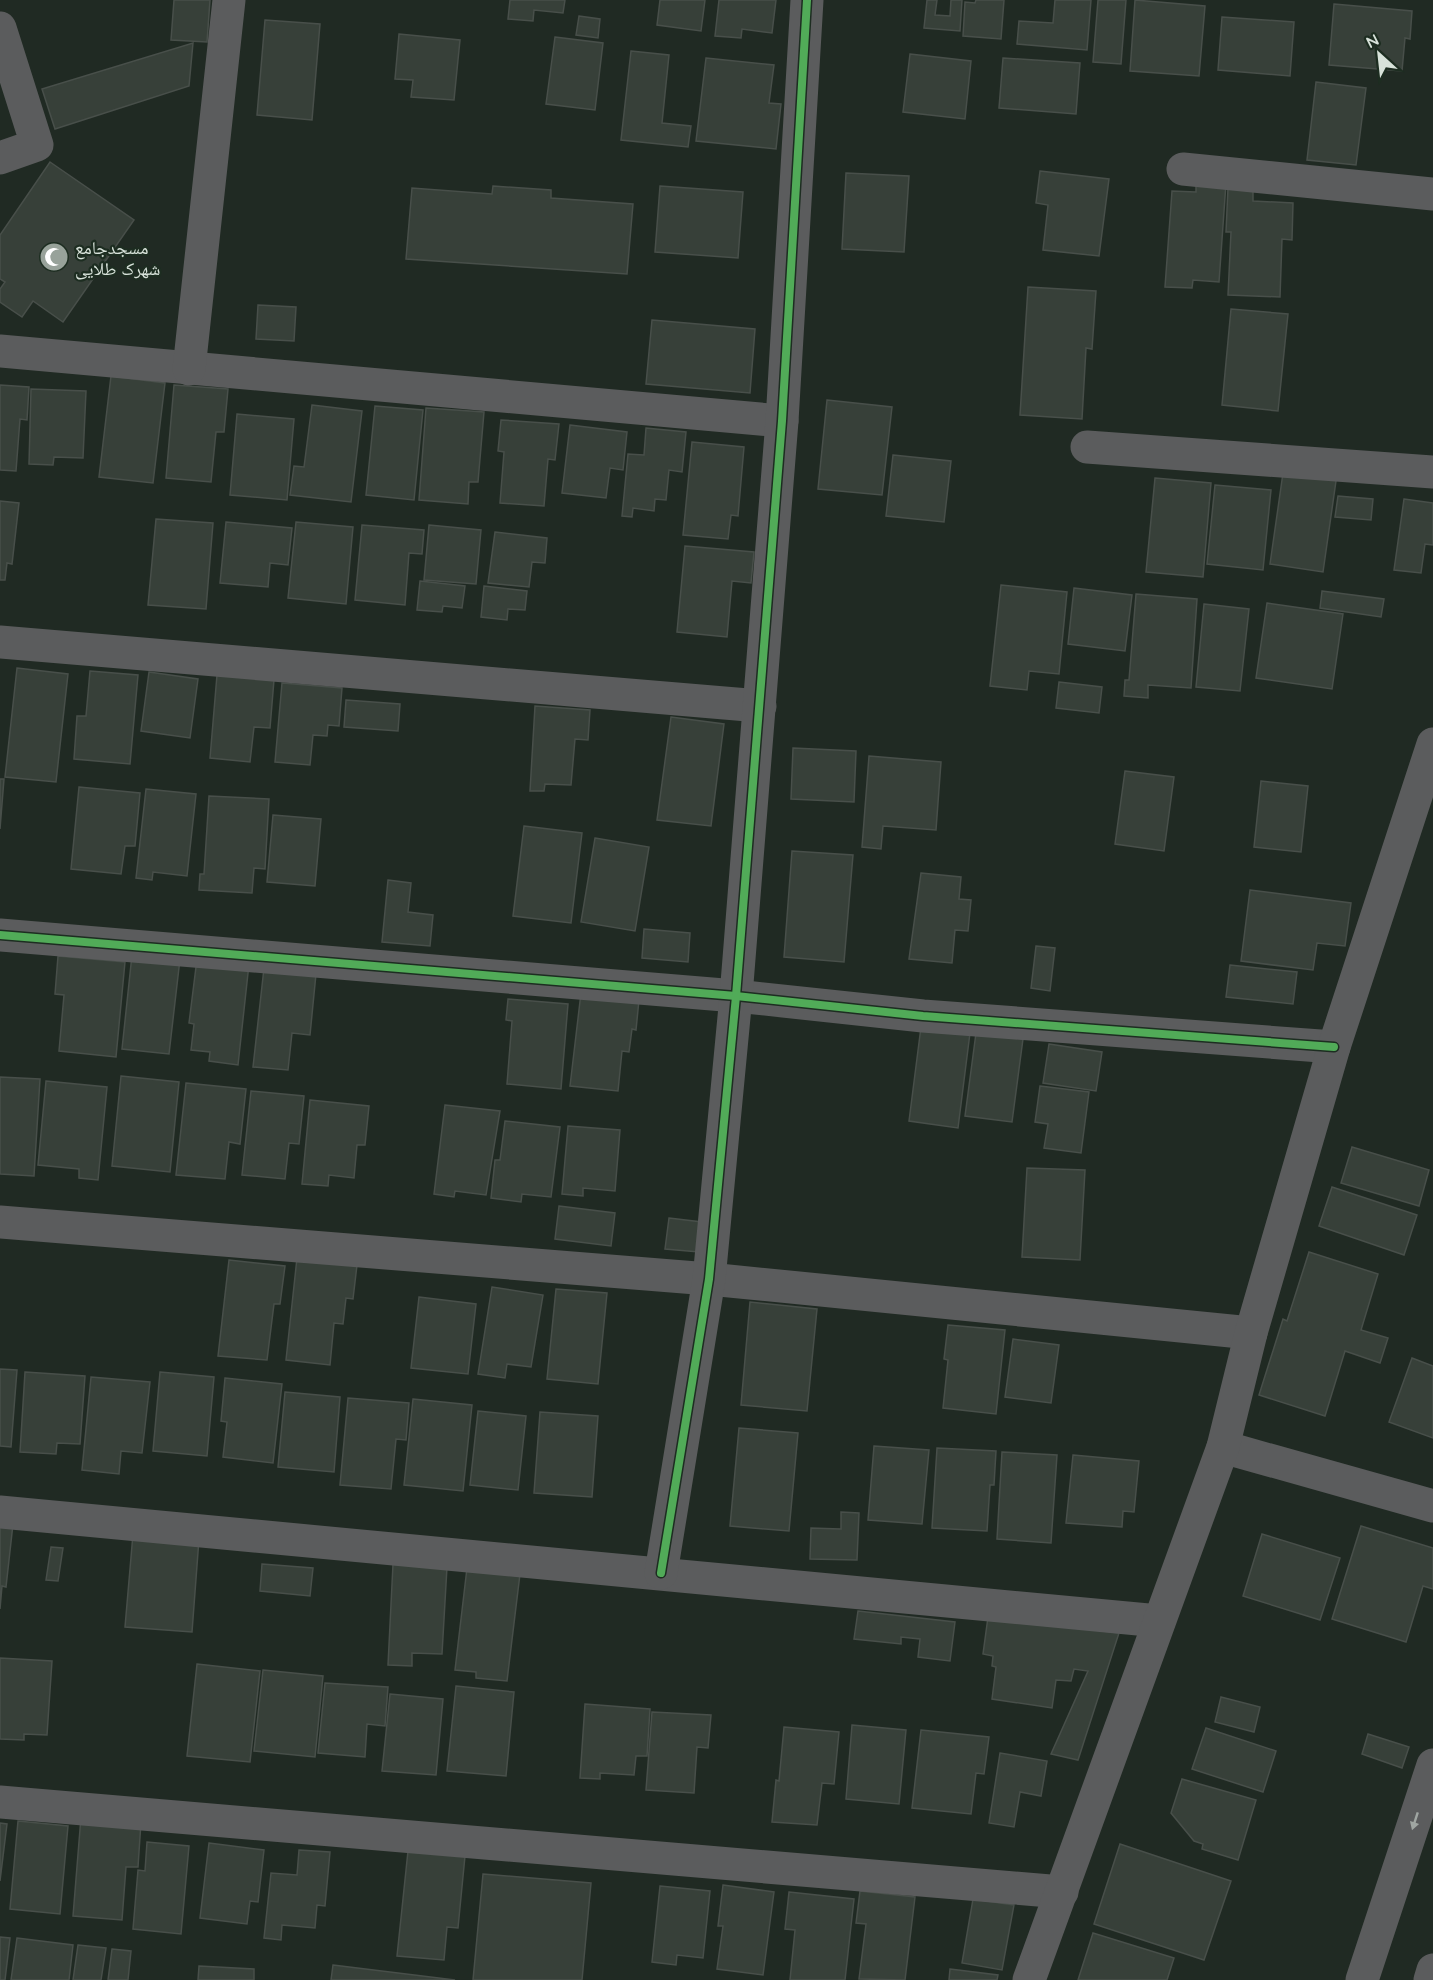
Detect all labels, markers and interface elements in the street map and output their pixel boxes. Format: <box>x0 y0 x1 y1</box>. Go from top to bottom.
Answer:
north arrow <box>1349 24 1409 84</box>
text: N <box>1362 29 1382 52</box>
place label: مسجدجامع شهرک طلایی <box>75 236 160 280</box>
mosque icon: مسجدجامع شهرک طلایی <box>38 241 70 273</box>
one-way arrow <box>1409 1812 1419 1830</box>

